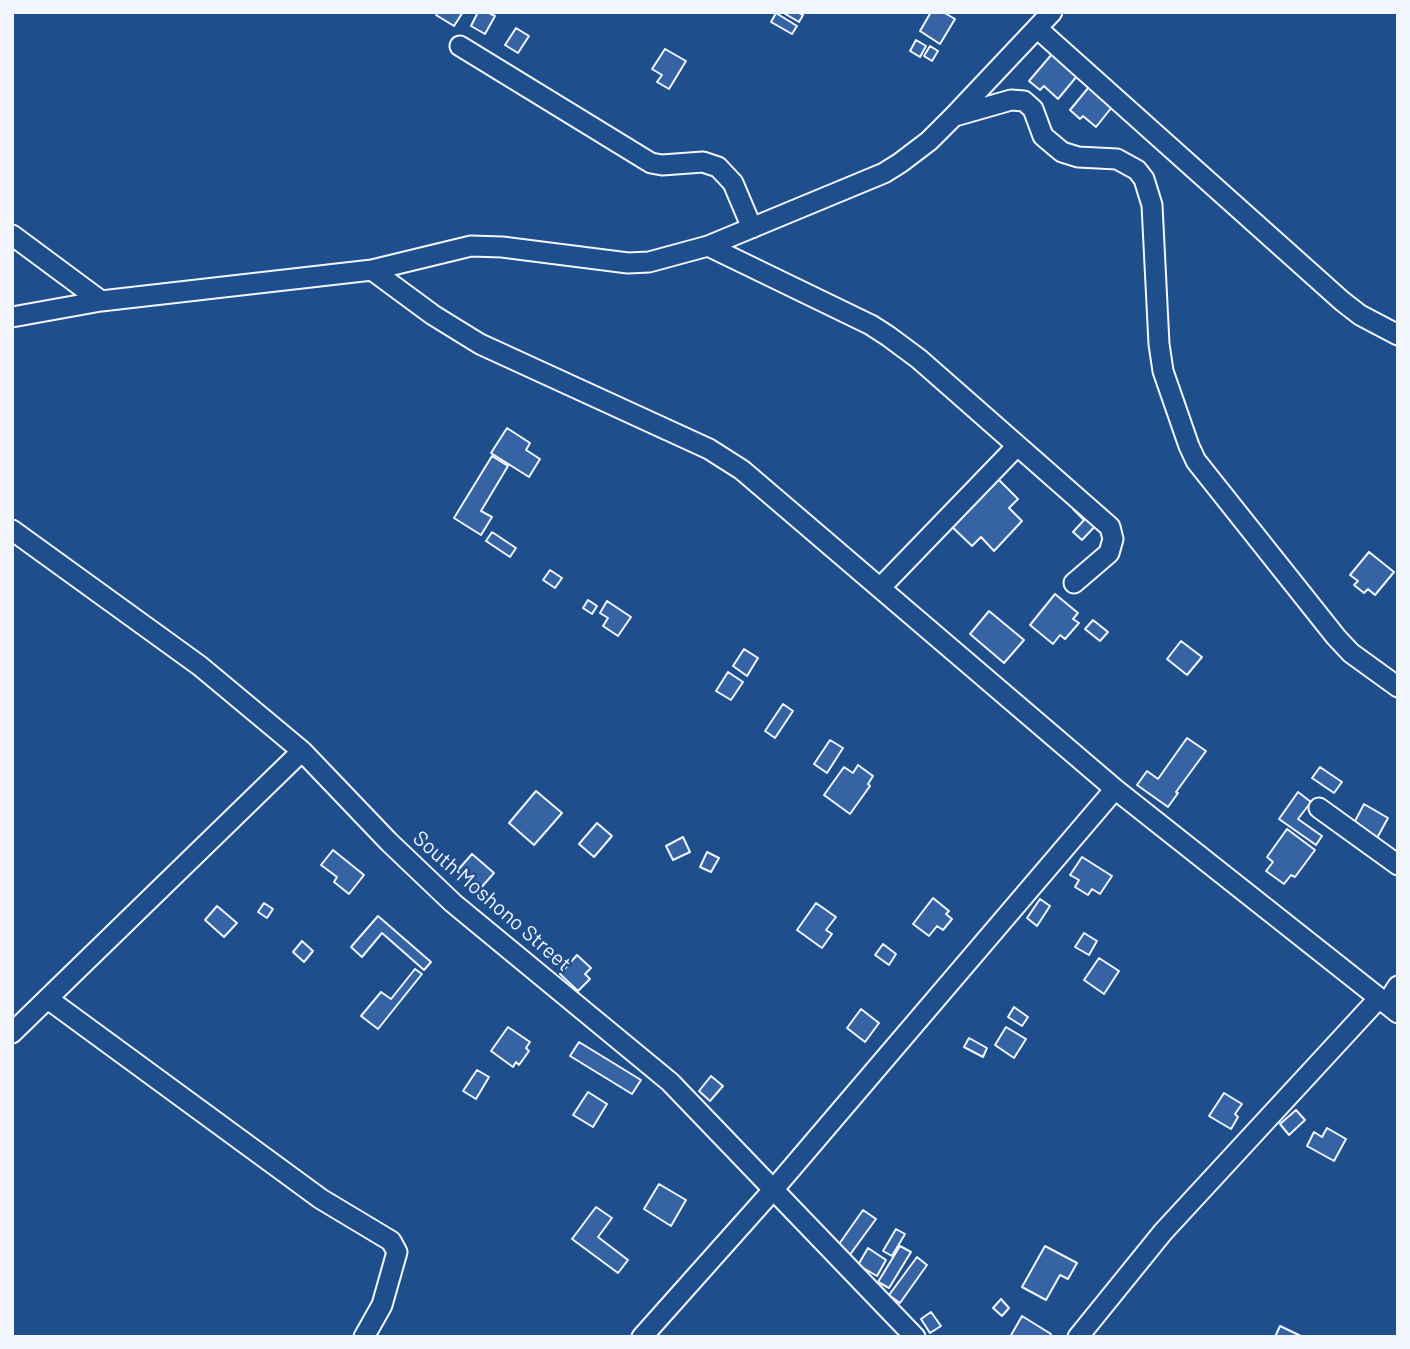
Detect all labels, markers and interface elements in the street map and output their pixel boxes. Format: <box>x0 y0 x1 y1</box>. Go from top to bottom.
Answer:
street label: South Moshono Street <box>408 825 576 977</box>

